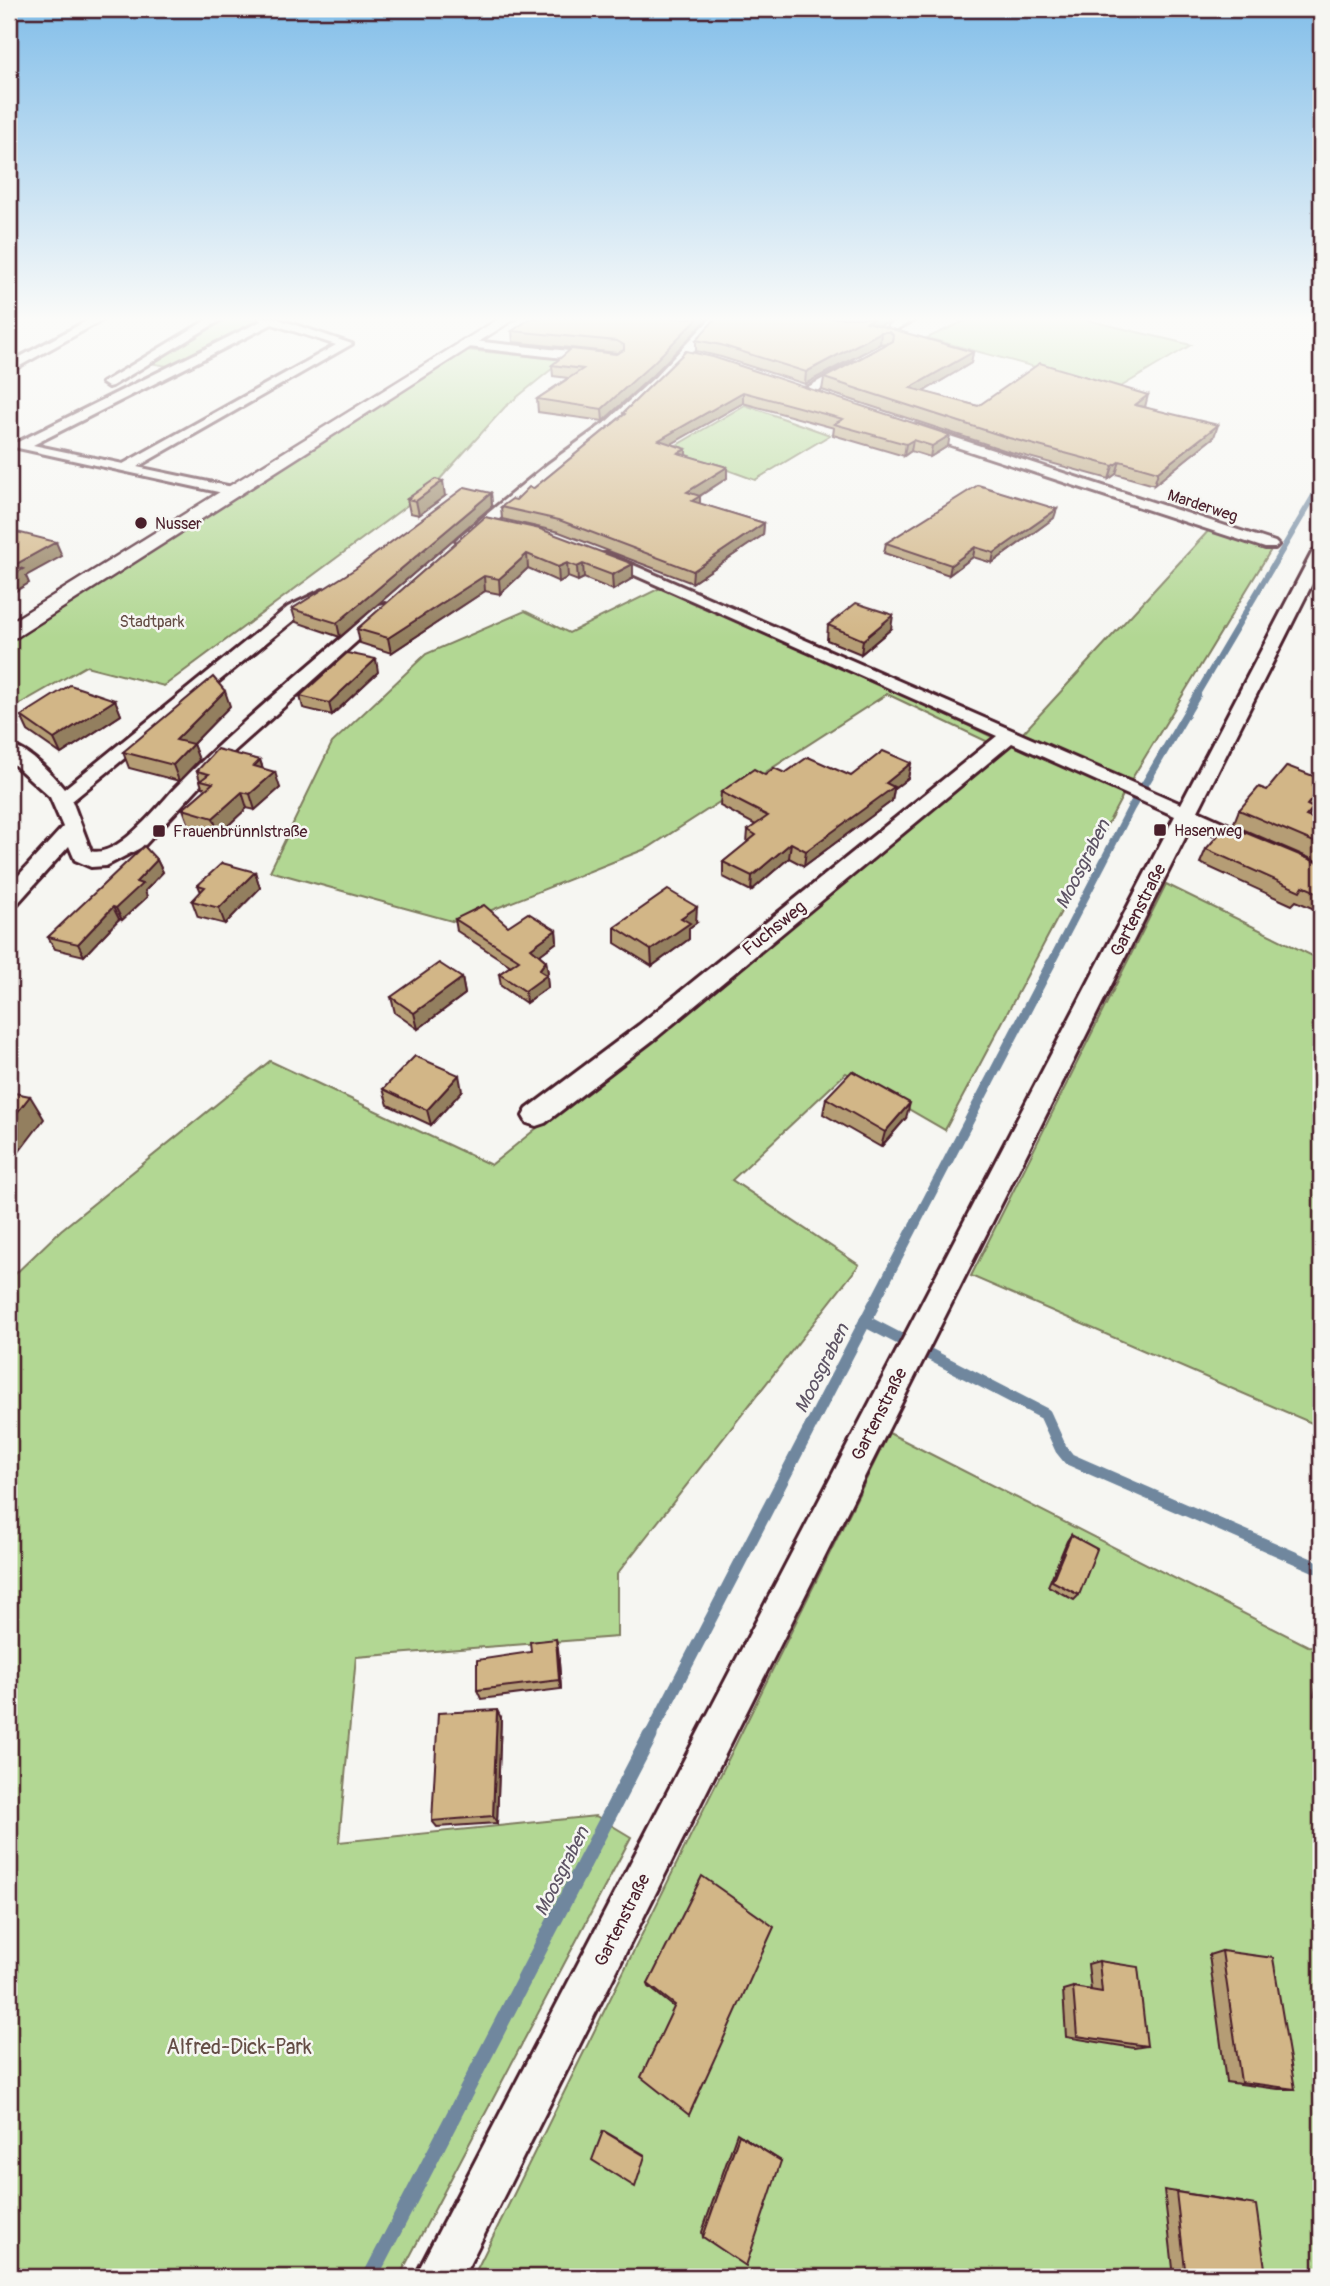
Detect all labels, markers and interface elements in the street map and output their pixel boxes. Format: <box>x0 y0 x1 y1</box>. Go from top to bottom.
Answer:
street label: Marderweg <box>1165 485 1240 527</box>
place label: Nusser <box>155 514 202 534</box>
marker: Nusser <box>133 515 149 531</box>
park label: Stadtpark <box>120 612 185 632</box>
water label: Moosgraben <box>1050 815 1116 913</box>
place label: Hasenweg <box>1174 821 1242 841</box>
place label: Frauenbrünnlstraße <box>173 822 307 842</box>
marker: Hasenweg <box>1152 822 1168 838</box>
marker: Frauenbrünnlstraße <box>151 823 167 839</box>
street label: Gartenstraße <box>1105 860 1172 960</box>
street label: Fuchsweg <box>738 896 811 961</box>
water label: Moosgraben <box>789 1319 855 1417</box>
street label: Gartenstraße <box>846 1364 913 1464</box>
water label: Moosgraben <box>529 1822 595 1920</box>
street label: Gartenstraße <box>589 1870 656 1970</box>
park label: Alfred-Dick-Park <box>166 2034 312 2061</box>

